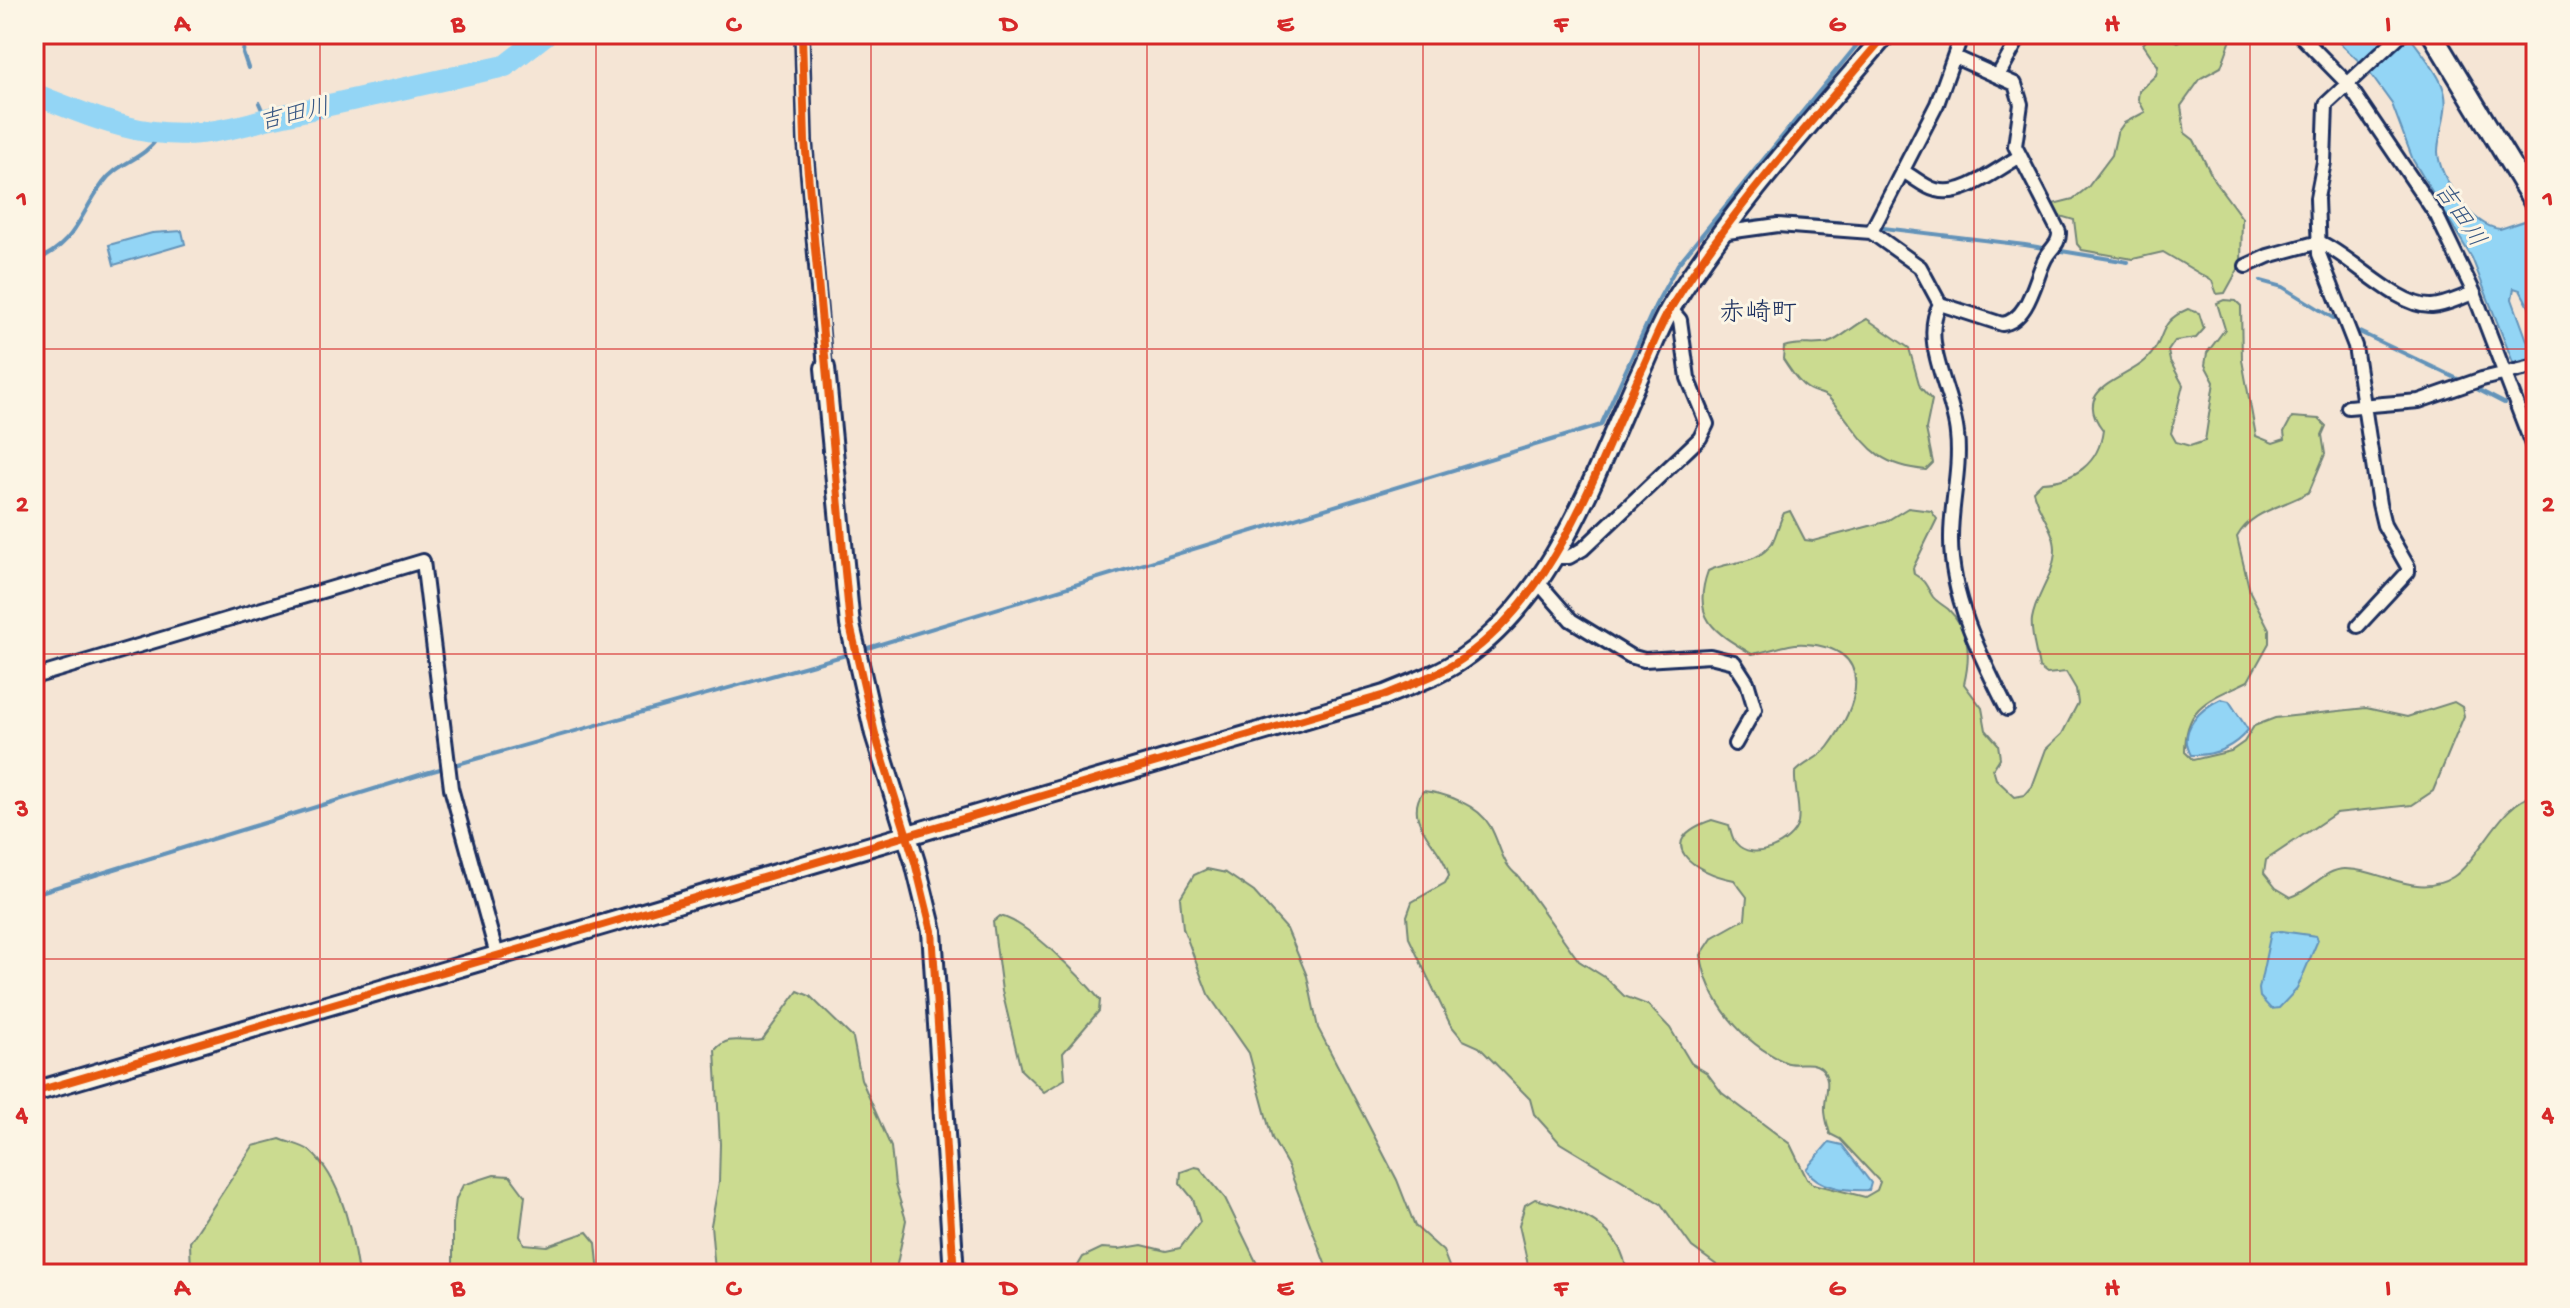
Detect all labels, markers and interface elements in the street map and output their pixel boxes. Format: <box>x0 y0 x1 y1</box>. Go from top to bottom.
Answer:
text: A <box>173 11 191 42</box>
text: B <box>450 11 466 42</box>
text: C <box>726 11 743 42</box>
text: D <box>999 11 1019 42</box>
text: E <box>1277 11 1295 42</box>
text: F <box>1553 11 1569 42</box>
text: G <box>1829 11 1847 42</box>
text: H <box>2105 11 2121 42</box>
text: I <box>2385 11 2391 42</box>
water label: 吉田川 <box>256 93 333 139</box>
water label: 吉田川 <box>2426 177 2491 254</box>
text: 1 <box>16 186 27 217</box>
text: 1 <box>2542 186 2553 217</box>
district label: 赤崎町 <box>1719 299 1797 331</box>
text: 2 <box>16 491 29 522</box>
text: 2 <box>2542 491 2555 522</box>
text: 3 <box>14 796 29 827</box>
text: 3 <box>2540 796 2555 827</box>
text: 4 <box>15 1101 29 1132</box>
text: 4 <box>2541 1101 2555 1132</box>
text: A <box>173 1275 191 1306</box>
text: B <box>450 1275 466 1306</box>
text: C <box>726 1275 743 1306</box>
text: D <box>999 1275 1019 1306</box>
text: E <box>1277 1275 1295 1306</box>
text: F <box>1553 1275 1569 1306</box>
text: G <box>1829 1275 1847 1306</box>
text: H <box>2105 1275 2121 1306</box>
text: I <box>2385 1275 2391 1306</box>

